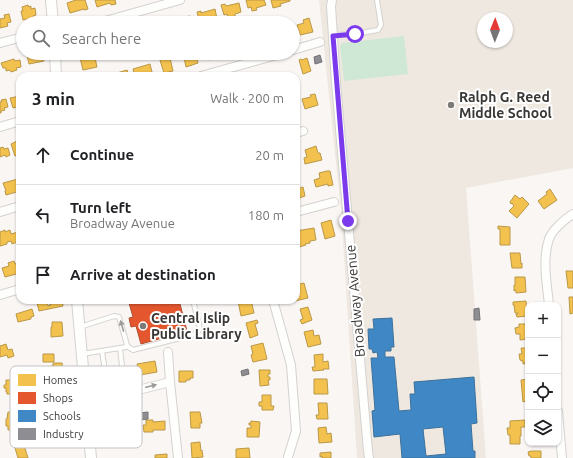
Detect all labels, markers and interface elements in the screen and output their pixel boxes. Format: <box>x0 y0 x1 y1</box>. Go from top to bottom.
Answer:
north arrow <box>477 12 513 48</box>
search box <box>16 16 300 60</box>
route start <box>346 25 364 43</box>
icon: search <box>30 27 52 49</box>
text: Search here <box>62 30 141 47</box>
text: 3 min <box>32 89 75 108</box>
place label: Ralph G. Reed Middle School <box>459 89 552 121</box>
text: Walk · 200 m <box>210 91 284 105</box>
marker: Ralph G. Reed Middle School <box>446 100 456 110</box>
icon: ahead <box>32 144 54 166</box>
text: Continue <box>70 146 134 163</box>
text: 20 m <box>255 148 284 162</box>
text: Turn left <box>70 199 131 216</box>
icon: left <box>32 204 54 226</box>
text: 180 m <box>248 208 284 222</box>
route end <box>339 212 357 230</box>
text: Broadway Avenue <box>70 216 175 230</box>
street label: Broadway Avenue <box>342 244 368 358</box>
icon: arrive <box>32 264 54 286</box>
text: Arrive at destination <box>70 266 216 283</box>
map controls <box>525 302 561 446</box>
button: + <box>525 302 561 338</box>
place label: Central Islip Public Library <box>151 310 242 342</box>
one-way arrow <box>119 320 125 332</box>
marker: Central Islip Public Library <box>138 321 148 331</box>
button: − <box>525 338 561 374</box>
legend <box>10 366 142 448</box>
text: Homes <box>43 374 78 386</box>
button: locate <box>525 374 561 410</box>
one-way arrow <box>145 383 157 389</box>
text: Shops <box>43 392 73 404</box>
text: Schools <box>43 410 81 422</box>
button: layers <box>525 410 561 446</box>
text: Industry <box>43 428 84 440</box>

